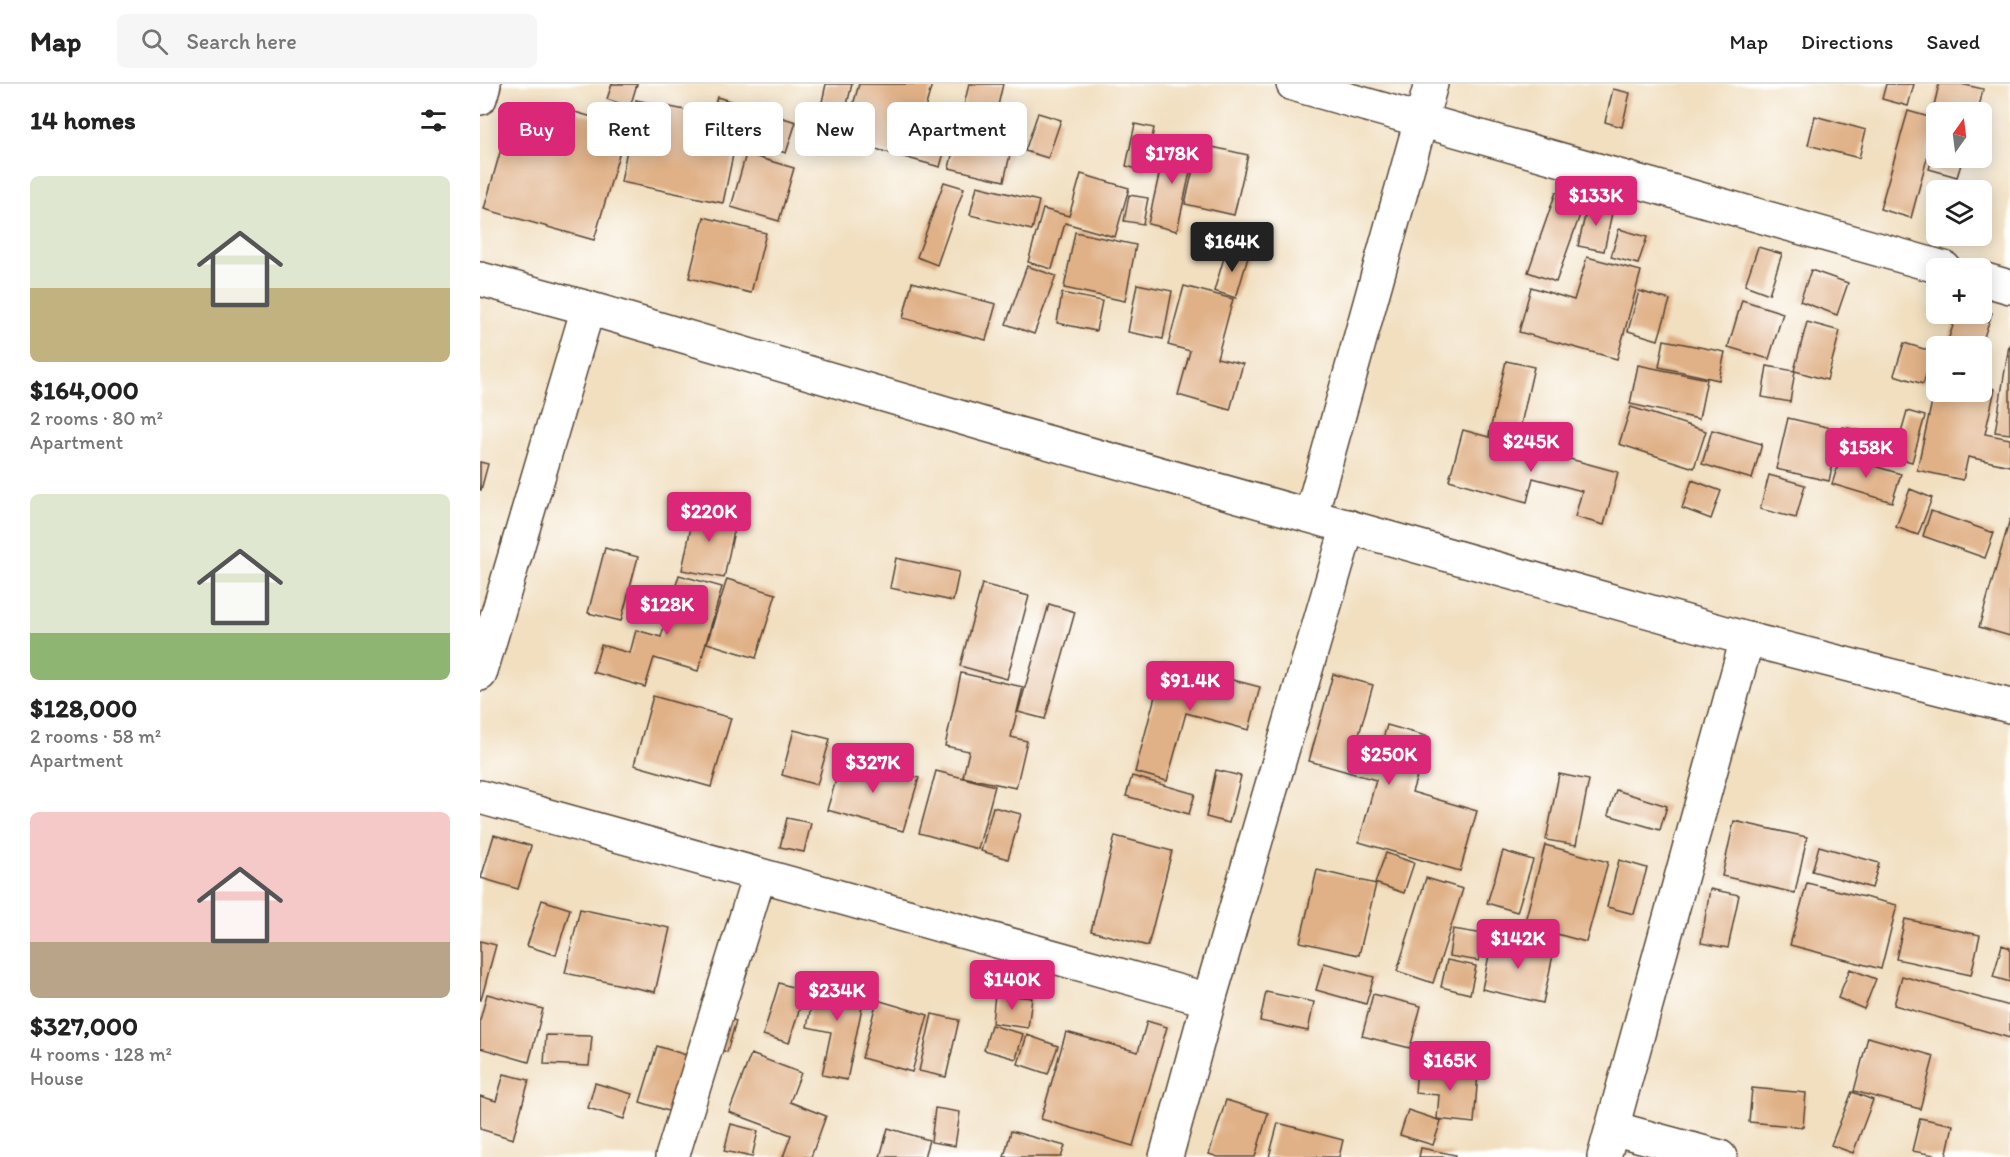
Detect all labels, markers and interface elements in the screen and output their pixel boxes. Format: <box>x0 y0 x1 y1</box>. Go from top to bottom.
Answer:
search box <box>117 14 537 68</box>
text: Map <box>30 24 81 58</box>
icon: search <box>138 25 171 58</box>
text: Search here <box>186 28 297 55</box>
text: Map <box>1730 29 1768 54</box>
text: Directions <box>1801 29 1893 54</box>
text: Saved <box>1926 29 1980 54</box>
chip: Buy <box>498 102 575 156</box>
chip: Rent <box>587 102 671 156</box>
chip: Filters <box>683 102 783 156</box>
chip: New <box>795 102 875 156</box>
chip: Apartment <box>887 102 1027 156</box>
north arrow <box>1926 102 1992 168</box>
map controls <box>1926 102 1992 402</box>
text: 14 homes <box>30 104 136 136</box>
icon: filters <box>417 104 450 137</box>
pin: $178K <box>1130 134 1214 185</box>
text: $178K <box>1145 141 1199 165</box>
pin: $133K <box>1554 176 1638 227</box>
button: layers <box>1926 180 1992 246</box>
text: $133K <box>1569 183 1623 207</box>
icon: home <box>186 215 294 323</box>
pin: $164K <box>1190 222 1274 273</box>
text: $164K <box>1205 229 1259 253</box>
button: + <box>1926 258 1992 324</box>
button: − <box>1926 336 1992 402</box>
text: $164,000 <box>30 374 139 406</box>
text: 2 rooms · 80 m² <box>30 406 163 430</box>
pin: $245K <box>1489 422 1573 473</box>
pin: $158K <box>1824 428 1908 479</box>
text: $245K <box>1503 429 1559 453</box>
text: Apartment <box>30 430 123 454</box>
text: $158K <box>1839 435 1893 459</box>
pin: $220K <box>667 492 751 543</box>
text: $220K <box>681 499 737 523</box>
icon: home <box>186 533 294 641</box>
pin: $128K <box>625 585 709 636</box>
text: $128K <box>640 592 694 616</box>
pin: $91.4K <box>1141 661 1239 712</box>
text: $91.4K <box>1160 668 1220 692</box>
text: $128,000 <box>30 692 137 724</box>
text: 2 rooms · 58 m² <box>30 724 161 748</box>
pin: $250K <box>1347 735 1431 786</box>
text: $250K <box>1361 742 1417 766</box>
pin: $327K <box>831 743 915 794</box>
text: Apartment <box>30 748 123 772</box>
text: $327K <box>846 750 900 774</box>
icon: home <box>186 851 294 959</box>
pin: $142K <box>1476 919 1560 970</box>
text: $142K <box>1491 926 1545 950</box>
pin: $140K <box>970 960 1054 1011</box>
text: $140K <box>984 967 1040 991</box>
pin: $234K <box>795 971 879 1022</box>
text: $234K <box>809 978 865 1002</box>
text: $327,000 <box>30 1010 138 1042</box>
pin: $165K <box>1408 1041 1492 1092</box>
text: 4 rooms · 128 m² <box>30 1042 172 1066</box>
text: $165K <box>1423 1048 1477 1072</box>
text: House <box>30 1066 84 1090</box>

